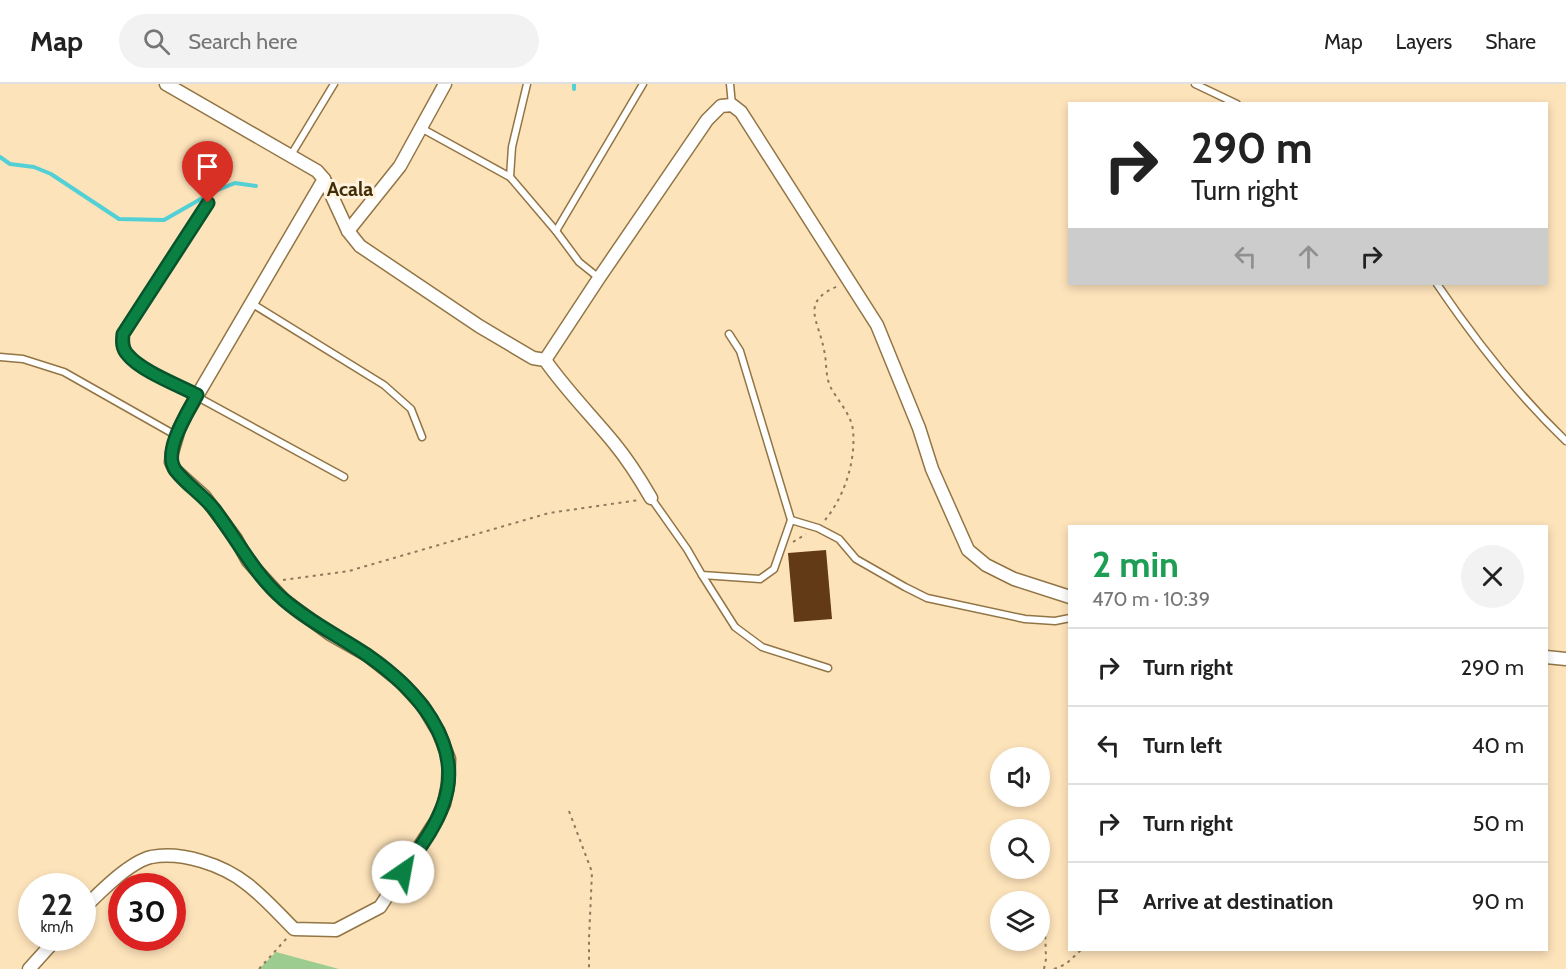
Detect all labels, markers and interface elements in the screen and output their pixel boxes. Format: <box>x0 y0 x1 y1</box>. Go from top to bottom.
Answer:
search box <box>119 14 539 68</box>
text: Map <box>30 24 83 58</box>
icon: search <box>140 25 173 58</box>
text: Search here <box>188 28 297 55</box>
text: Map <box>1324 29 1363 54</box>
text: Layers <box>1396 29 1452 54</box>
text: Share <box>1485 29 1536 54</box>
text: 290 m <box>1191 122 1312 174</box>
icon: right <box>1092 126 1170 204</box>
pin <box>182 141 233 203</box>
icon: arrive <box>191 150 224 183</box>
text: Turn right <box>1191 174 1298 207</box>
district label: Acala <box>327 177 373 201</box>
icon: left <box>1229 240 1262 273</box>
icon: ahead <box>1292 240 1325 273</box>
icon: right <box>1355 240 1388 273</box>
text: 2 min <box>1092 542 1179 586</box>
button: close <box>1461 545 1524 608</box>
text: 470 m · 10:39 <box>1092 587 1210 611</box>
icon: right <box>1092 651 1125 684</box>
text: Turn right <box>1143 654 1233 681</box>
text: 290 m <box>1460 654 1524 681</box>
icon: left <box>1092 729 1125 762</box>
text: Turn left <box>1143 732 1222 759</box>
text: 40 m <box>1472 732 1524 759</box>
map controls <box>990 747 1050 951</box>
button: sound <box>990 747 1050 807</box>
icon: right <box>1092 807 1125 840</box>
text: Turn right <box>1143 810 1233 837</box>
text: 50 m <box>1472 810 1524 837</box>
button: search <box>990 819 1050 879</box>
position arrow <box>371 840 435 904</box>
speed limit sign: 30 <box>108 873 186 951</box>
icon: arrive <box>1092 885 1125 918</box>
text: 22 <box>41 886 73 923</box>
text: Arrive at destination <box>1143 888 1333 915</box>
text: 90 m <box>1472 888 1524 915</box>
button: layers <box>990 891 1050 951</box>
text: km/h <box>41 918 73 936</box>

